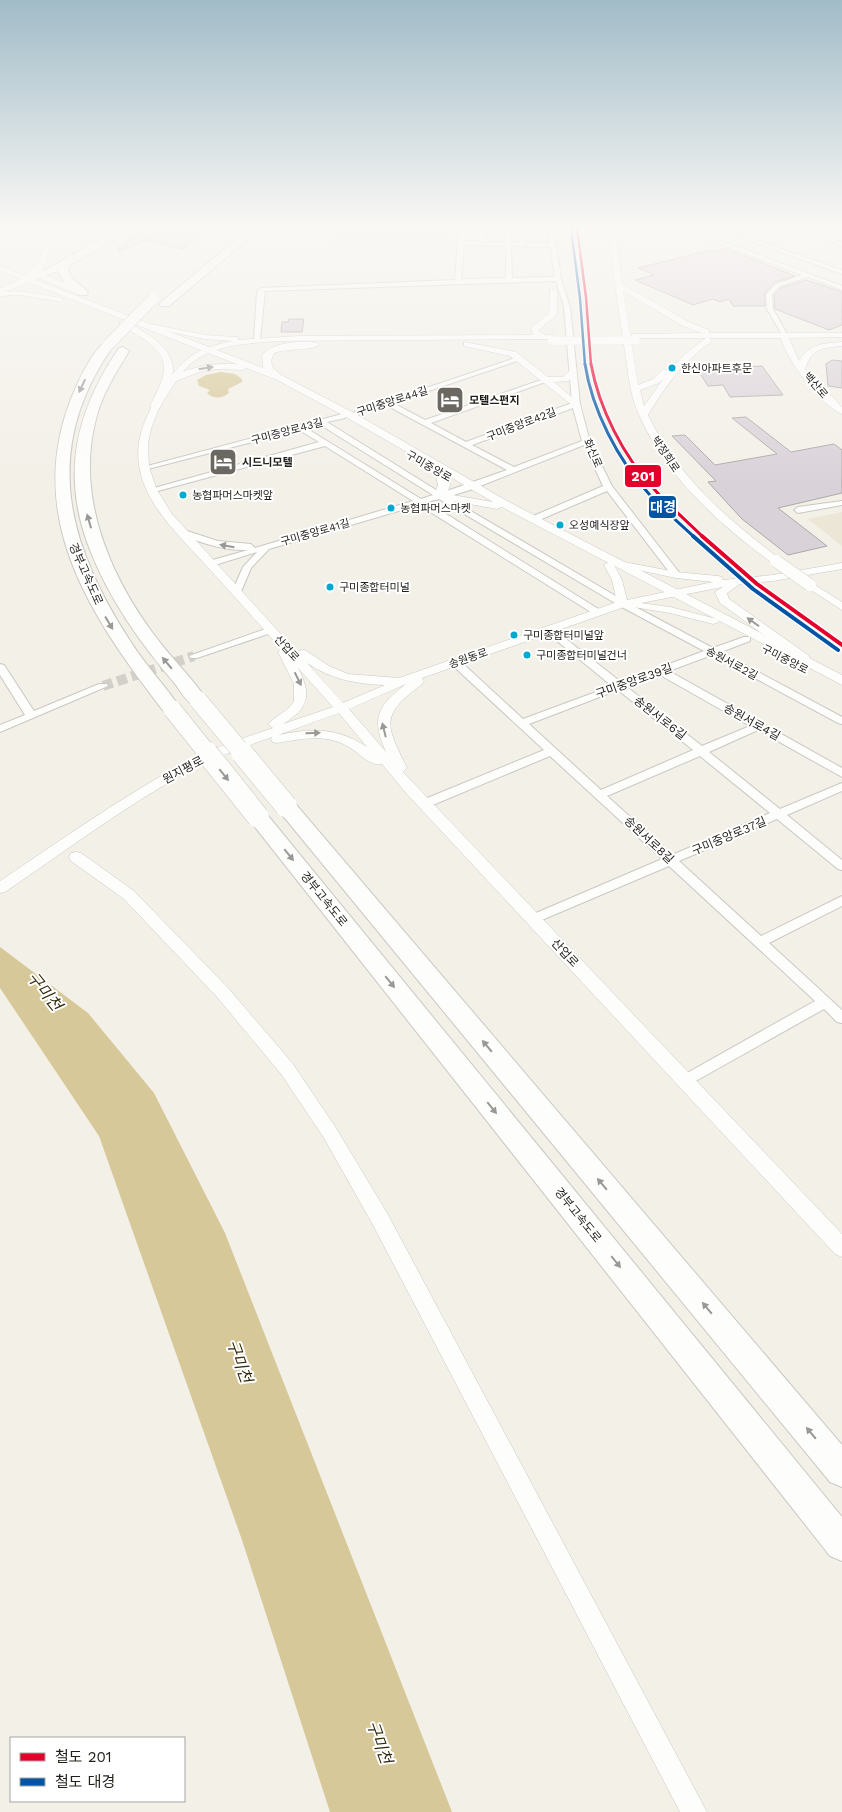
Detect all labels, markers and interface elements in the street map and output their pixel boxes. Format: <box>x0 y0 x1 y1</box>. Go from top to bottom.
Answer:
place label: 한신아파트후문 <box>681 362 752 375</box>
marker: 한신아파트후문 <box>667 363 677 373</box>
one-way arrow <box>198 364 214 372</box>
street label: 백산로 <box>801 370 830 401</box>
one-way arrow <box>78 379 86 393</box>
street label: 구미중앙로44길 <box>355 384 429 419</box>
hotel icon: 모텔스펀지 <box>435 385 465 415</box>
place label: 모텔스펀지 <box>469 394 520 407</box>
street label: 구미중앙로42길 <box>484 405 558 444</box>
street label: 구미중앙로43길 <box>250 416 324 447</box>
street label: 박정희로 <box>649 434 682 475</box>
street label: 화신로 <box>580 437 605 470</box>
hotel icon: 시드니모텔 <box>208 447 238 477</box>
street label: 구미중앙로 <box>404 448 454 485</box>
place label: 시드니모텔 <box>242 456 293 469</box>
line badge: 201 <box>624 464 662 488</box>
text: 201 <box>631 468 655 484</box>
place label: 농협파머스마켓앞 <box>192 489 273 502</box>
marker: 농협파머스마켓앞 <box>178 490 188 500</box>
line badge: 대경 <box>648 495 677 519</box>
text: 대경 <box>650 499 676 515</box>
place label: 농협파머스마켓 <box>400 502 471 515</box>
marker: 농협파머스마켓 <box>386 503 396 513</box>
one-way arrow <box>84 514 92 529</box>
street label: 구미중앙로41길 <box>279 516 351 549</box>
place label: 오성예식장앞 <box>569 519 630 532</box>
marker: 오성예식장앞 <box>555 520 565 530</box>
street label: 경부고속도로 <box>66 541 106 607</box>
one-way arrow <box>218 541 234 549</box>
place label: 구미종합터미널 <box>339 581 410 594</box>
marker: 구미종합터미널 <box>325 582 335 592</box>
one-way arrow <box>105 616 114 629</box>
one-way arrow <box>746 617 760 627</box>
place label: 구미종합터미널앞 <box>523 629 604 642</box>
marker: 구미종합터미널앞 <box>509 630 519 640</box>
street label: 산업로 <box>272 633 302 664</box>
street label: 구미중앙로 <box>759 642 810 677</box>
street label: 송원서로2길 <box>704 644 760 683</box>
street label: 송원동로 <box>447 646 489 671</box>
place label: 구미종합터미널건너 <box>536 649 627 662</box>
marker: 구미종합터미널건너 <box>522 650 532 660</box>
one-way arrow <box>161 656 172 669</box>
street label: 구미중앙로39길 <box>594 661 674 701</box>
one-way arrow <box>294 672 302 686</box>
street label: 송원서로6길 <box>631 693 689 743</box>
street label: 송원서로4길 <box>721 701 783 743</box>
one-way arrow <box>380 722 388 737</box>
one-way arrow <box>306 729 322 737</box>
street label: 원지평로 <box>160 753 206 787</box>
one-way arrow <box>219 768 230 781</box>
street label: 송원서로8길 <box>621 814 677 866</box>
street label: 구미중앙로37길 <box>690 814 768 858</box>
one-way arrow <box>283 848 294 861</box>
street label: 경부고속도로 <box>298 869 350 929</box>
street label: 산업로 <box>549 936 581 970</box>
water label: 구미천 <box>23 968 67 1016</box>
one-way arrow <box>385 975 396 988</box>
one-way arrow <box>481 1039 492 1052</box>
one-way arrow <box>487 1101 498 1114</box>
one-way arrow <box>597 1177 608 1190</box>
street label: 경부고속도로 <box>552 1185 604 1245</box>
one-way arrow <box>610 1255 621 1268</box>
one-way arrow <box>701 1302 712 1315</box>
water label: 구미천 <box>223 1337 257 1387</box>
one-way arrow <box>805 1427 816 1440</box>
water label: 구미천 <box>363 1718 397 1768</box>
legend <box>10 1737 185 1802</box>
text: 철도 201 <box>55 1748 112 1766</box>
text: 철도 대경 <box>55 1773 115 1791</box>

